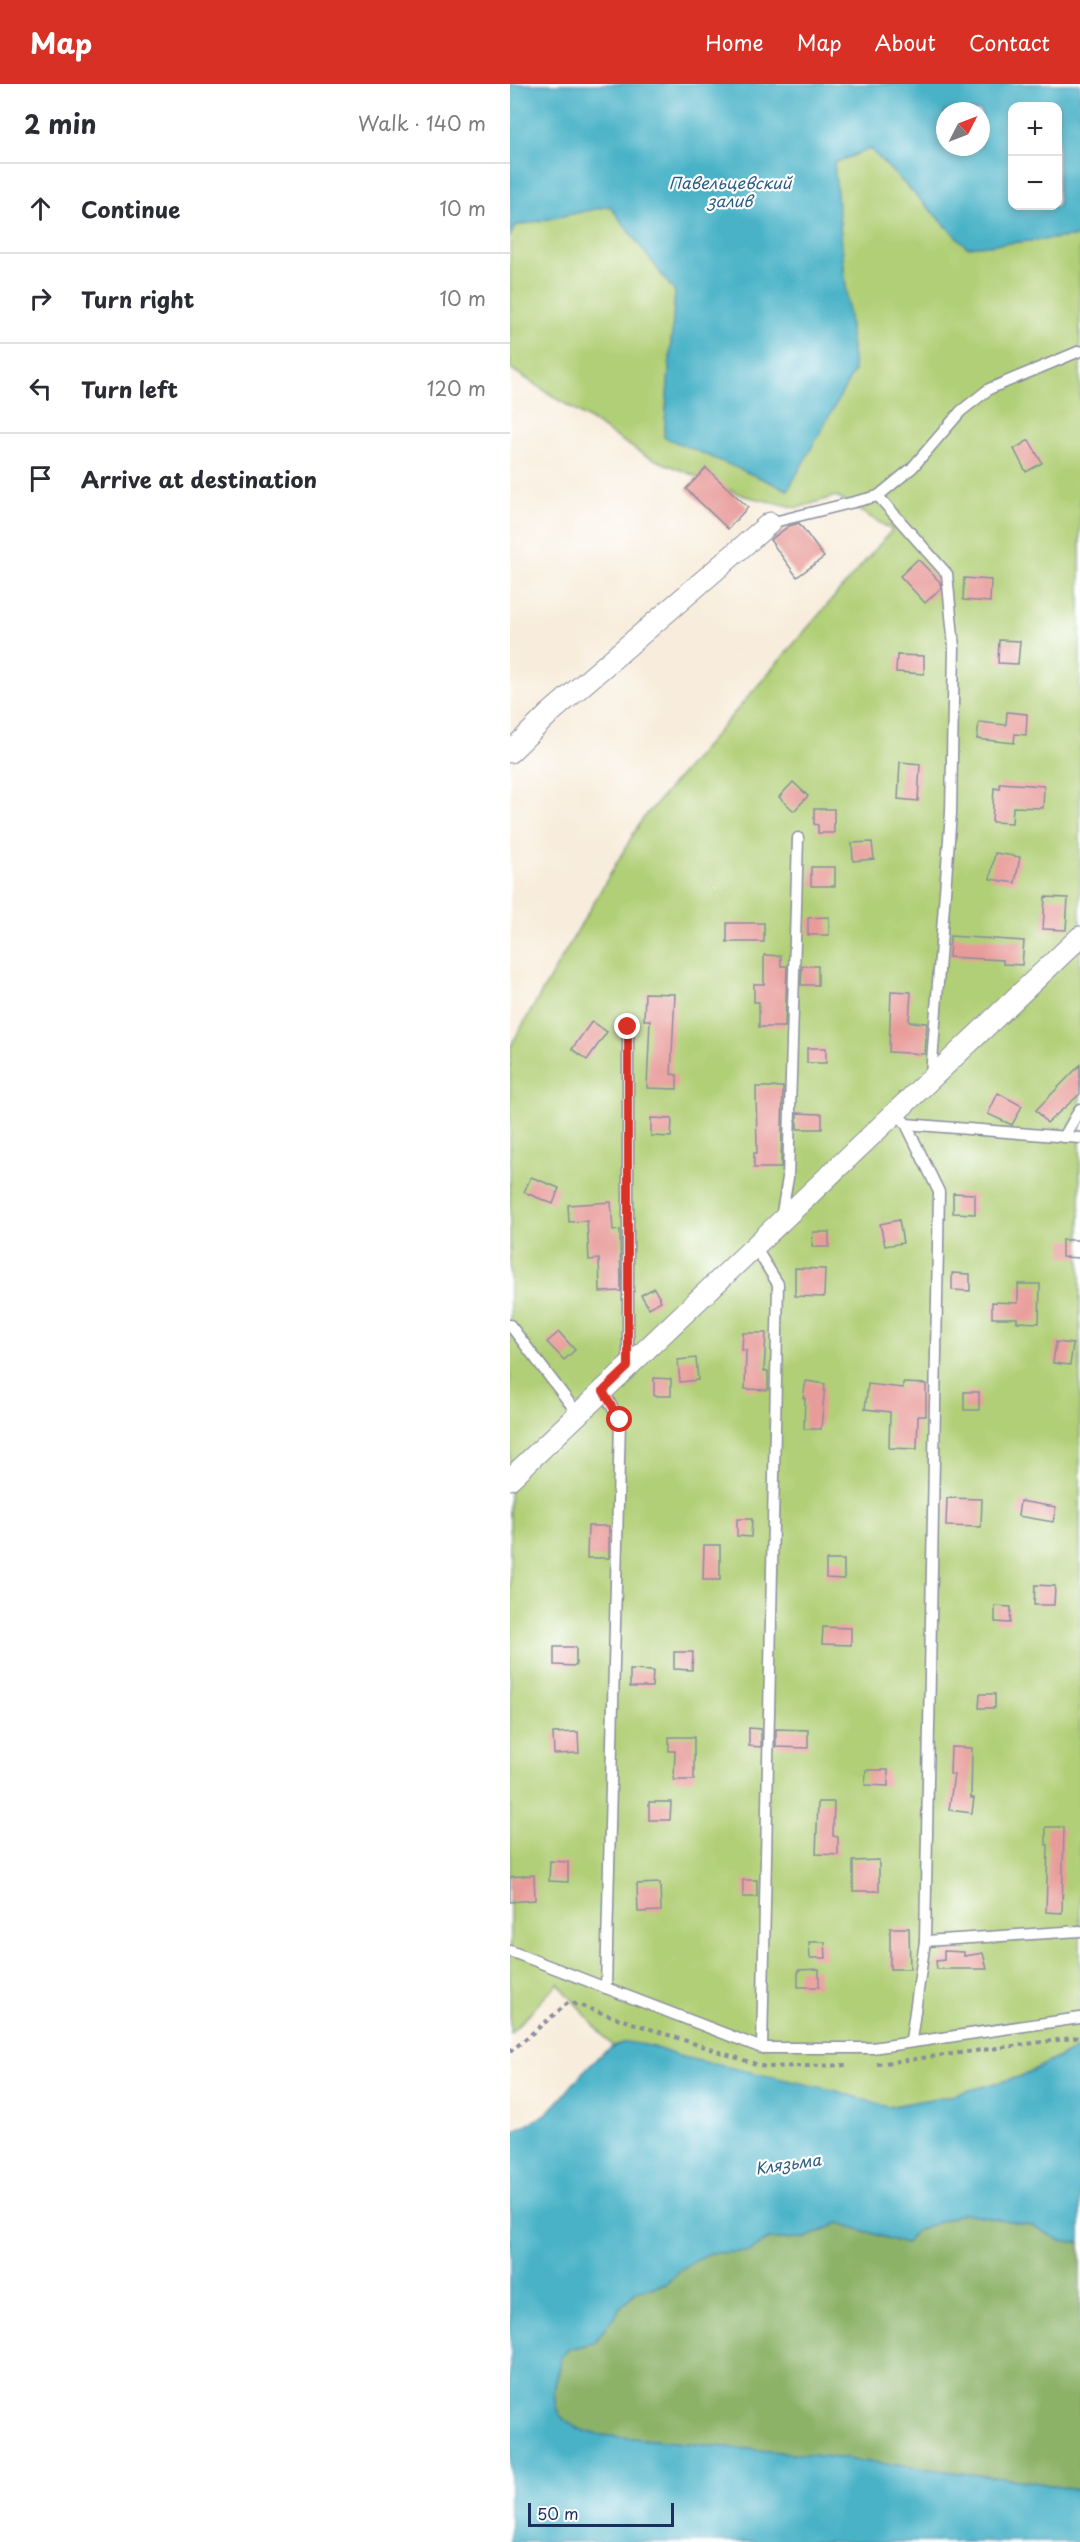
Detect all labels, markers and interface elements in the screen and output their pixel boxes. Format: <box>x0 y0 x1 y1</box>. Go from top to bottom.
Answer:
text: Map <box>30 21 92 64</box>
text: Home <box>705 26 764 58</box>
text: Map <box>797 26 842 58</box>
text: About <box>875 26 936 58</box>
text: Contact <box>969 26 1050 58</box>
north arrow <box>936 102 990 156</box>
map controls <box>1008 102 1062 210</box>
button: + <box>1008 102 1062 156</box>
text: 2 min <box>24 104 97 143</box>
text: Walk · 140 m <box>358 108 486 138</box>
button: − <box>1008 156 1062 210</box>
water label: Павельцевский залив <box>669 170 794 212</box>
icon: ahead <box>24 192 57 225</box>
text: Continue <box>81 192 180 225</box>
text: 10 m <box>439 193 486 223</box>
icon: right <box>24 282 57 315</box>
text: Turn right <box>81 282 194 315</box>
text: 10 m <box>439 283 486 313</box>
icon: left <box>24 372 57 405</box>
text: Turn left <box>81 372 178 405</box>
text: 120 m <box>427 373 486 403</box>
icon: arrive <box>24 462 57 495</box>
text: Arrive at destination <box>81 462 317 495</box>
route end <box>614 1013 640 1039</box>
route start <box>606 1406 632 1432</box>
water label: Клязьма <box>754 2146 824 2179</box>
scale bar <box>528 2500 674 2528</box>
text: 50 m <box>537 2501 578 2525</box>

